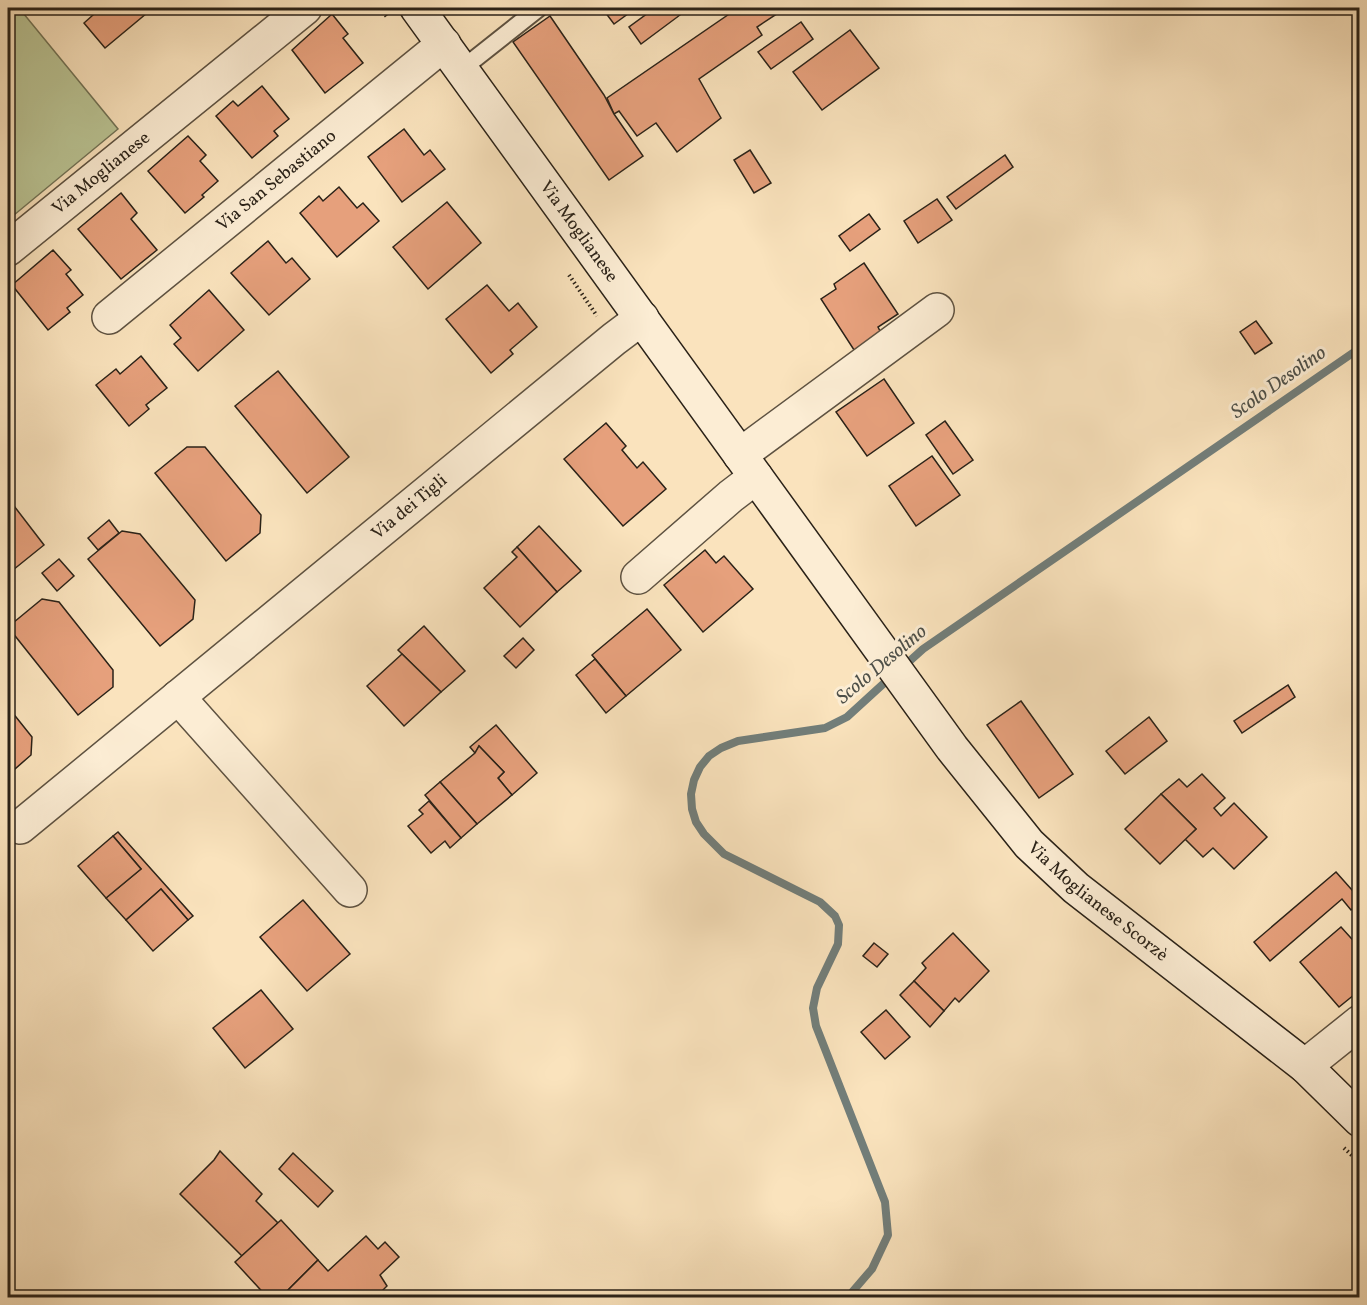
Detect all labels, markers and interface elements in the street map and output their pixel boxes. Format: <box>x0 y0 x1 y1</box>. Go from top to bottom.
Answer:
street label: Via San Sebastiano <box>211 124 342 237</box>
street label: Via Moglianese <box>47 126 156 221</box>
street label: Via Moglianese <box>533 176 624 288</box>
water label: Scolo Desolino <box>1226 340 1332 426</box>
street label: Via dei Tigli <box>366 468 453 546</box>
water label: Scolo Desolino <box>831 619 933 711</box>
street label: Via Moglianese Scorzè <box>1022 836 1173 968</box>

